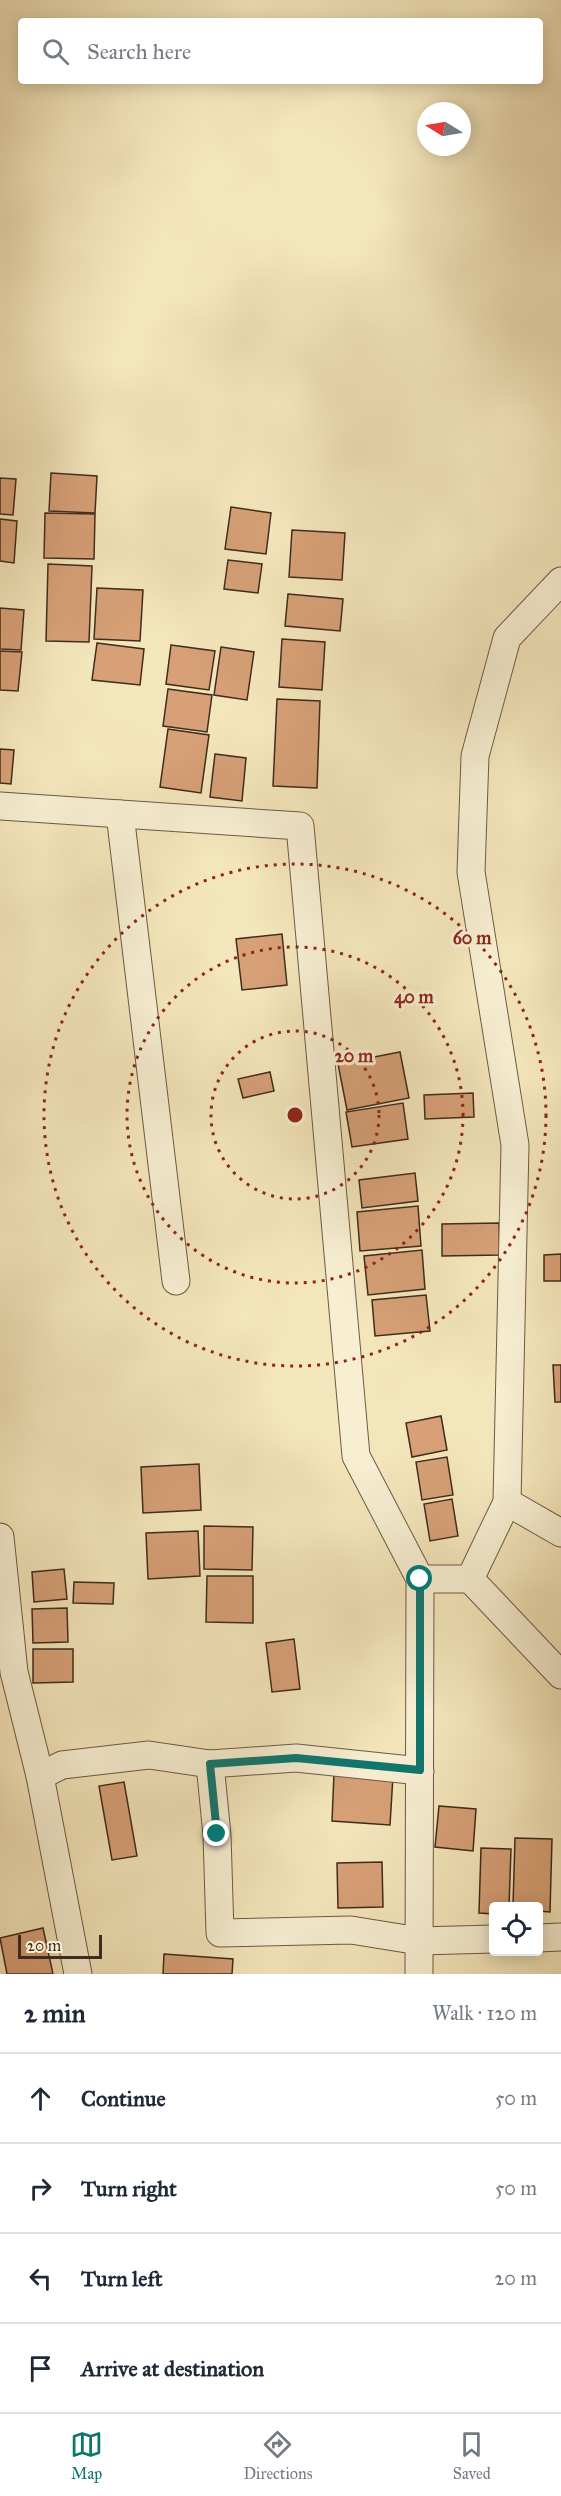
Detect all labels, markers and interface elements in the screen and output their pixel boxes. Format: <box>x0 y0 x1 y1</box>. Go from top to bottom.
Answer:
search box <box>18 18 543 84</box>
icon: search <box>39 35 72 68</box>
text: Search here <box>87 38 191 65</box>
north arrow <box>417 102 471 156</box>
text: 60 m <box>453 927 492 949</box>
text: 40 m <box>394 986 435 1009</box>
text: 20 m <box>335 1045 374 1067</box>
centre of rings <box>285 1105 305 1125</box>
route start <box>406 1565 432 1591</box>
route end <box>203 1820 229 1846</box>
map controls <box>489 1902 543 1956</box>
button: locate <box>489 1902 543 1956</box>
scale bar <box>18 1932 102 1960</box>
text: 20 m <box>27 1936 61 1955</box>
text: 2 min <box>24 1997 85 2029</box>
text: Walk · 120 m <box>432 2001 537 2025</box>
icon: ahead <box>24 2082 57 2115</box>
text: Continue <box>81 2085 166 2112</box>
text: 50 m <box>495 2086 537 2110</box>
icon: right <box>24 2172 57 2205</box>
text: Turn right <box>81 2175 177 2202</box>
text: 50 m <box>495 2176 537 2200</box>
icon: left <box>24 2262 57 2295</box>
text: Turn left <box>81 2265 163 2292</box>
text: 20 m <box>494 2266 537 2290</box>
icon: arrive <box>24 2352 57 2385</box>
text: Arrive at destination <box>81 2355 264 2382</box>
tab: Map <box>70 2428 103 2483</box>
tab: Directions <box>243 2428 312 2483</box>
tab: Saved <box>453 2428 491 2483</box>

